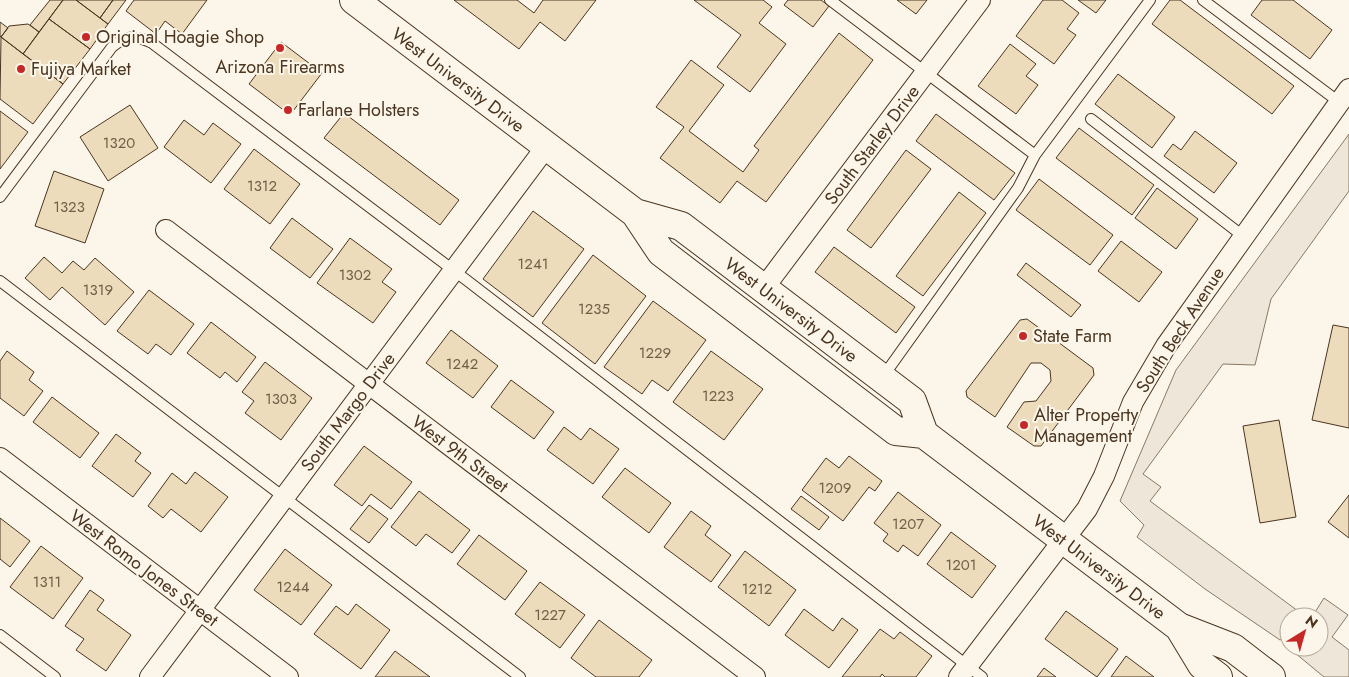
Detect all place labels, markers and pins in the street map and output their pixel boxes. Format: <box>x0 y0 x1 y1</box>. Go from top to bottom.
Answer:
place label: Original Hoagie Shop <box>96 24 264 50</box>
marker: Original Hoagie Shop <box>80 31 92 43</box>
marker: Arizona Firearms <box>274 42 286 54</box>
place label: Arizona Firearms <box>215 54 345 80</box>
place label: Fujiya Market <box>31 56 132 82</box>
marker: Fujiya Market <box>15 63 27 75</box>
place label: Farlane Holsters <box>298 97 419 123</box>
marker: Farlane Holsters <box>282 104 294 116</box>
place label: State Farm <box>1033 323 1112 349</box>
marker: State Farm <box>1017 330 1029 342</box>
place label: Alter Property Management <box>1034 402 1138 449</box>
marker: Alter Property Management <box>1018 419 1030 431</box>

